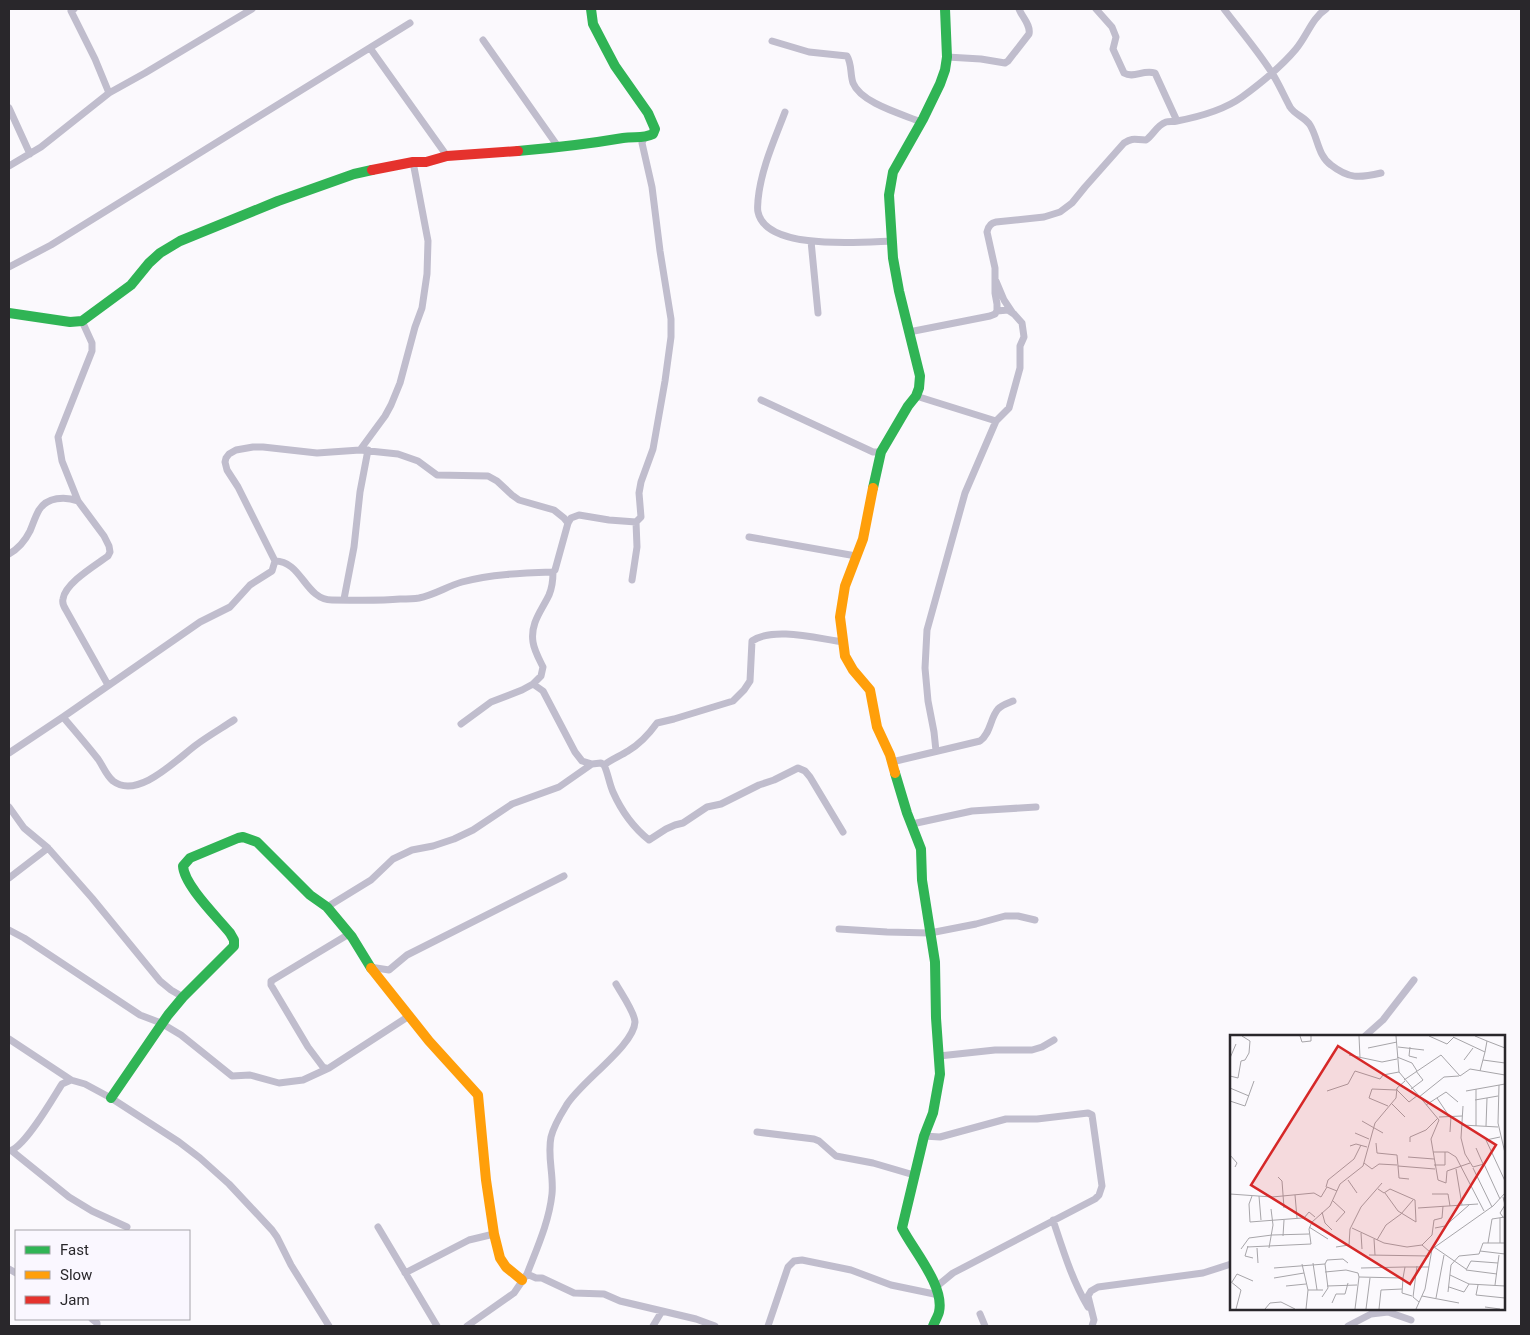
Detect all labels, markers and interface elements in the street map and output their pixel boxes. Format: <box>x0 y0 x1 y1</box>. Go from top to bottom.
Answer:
inset map <box>1230 1035 1505 1310</box>
legend <box>15 1230 190 1320</box>
text: Fast <box>60 1241 89 1259</box>
text: Slow <box>60 1266 92 1284</box>
text: Jam <box>60 1291 90 1309</box>

